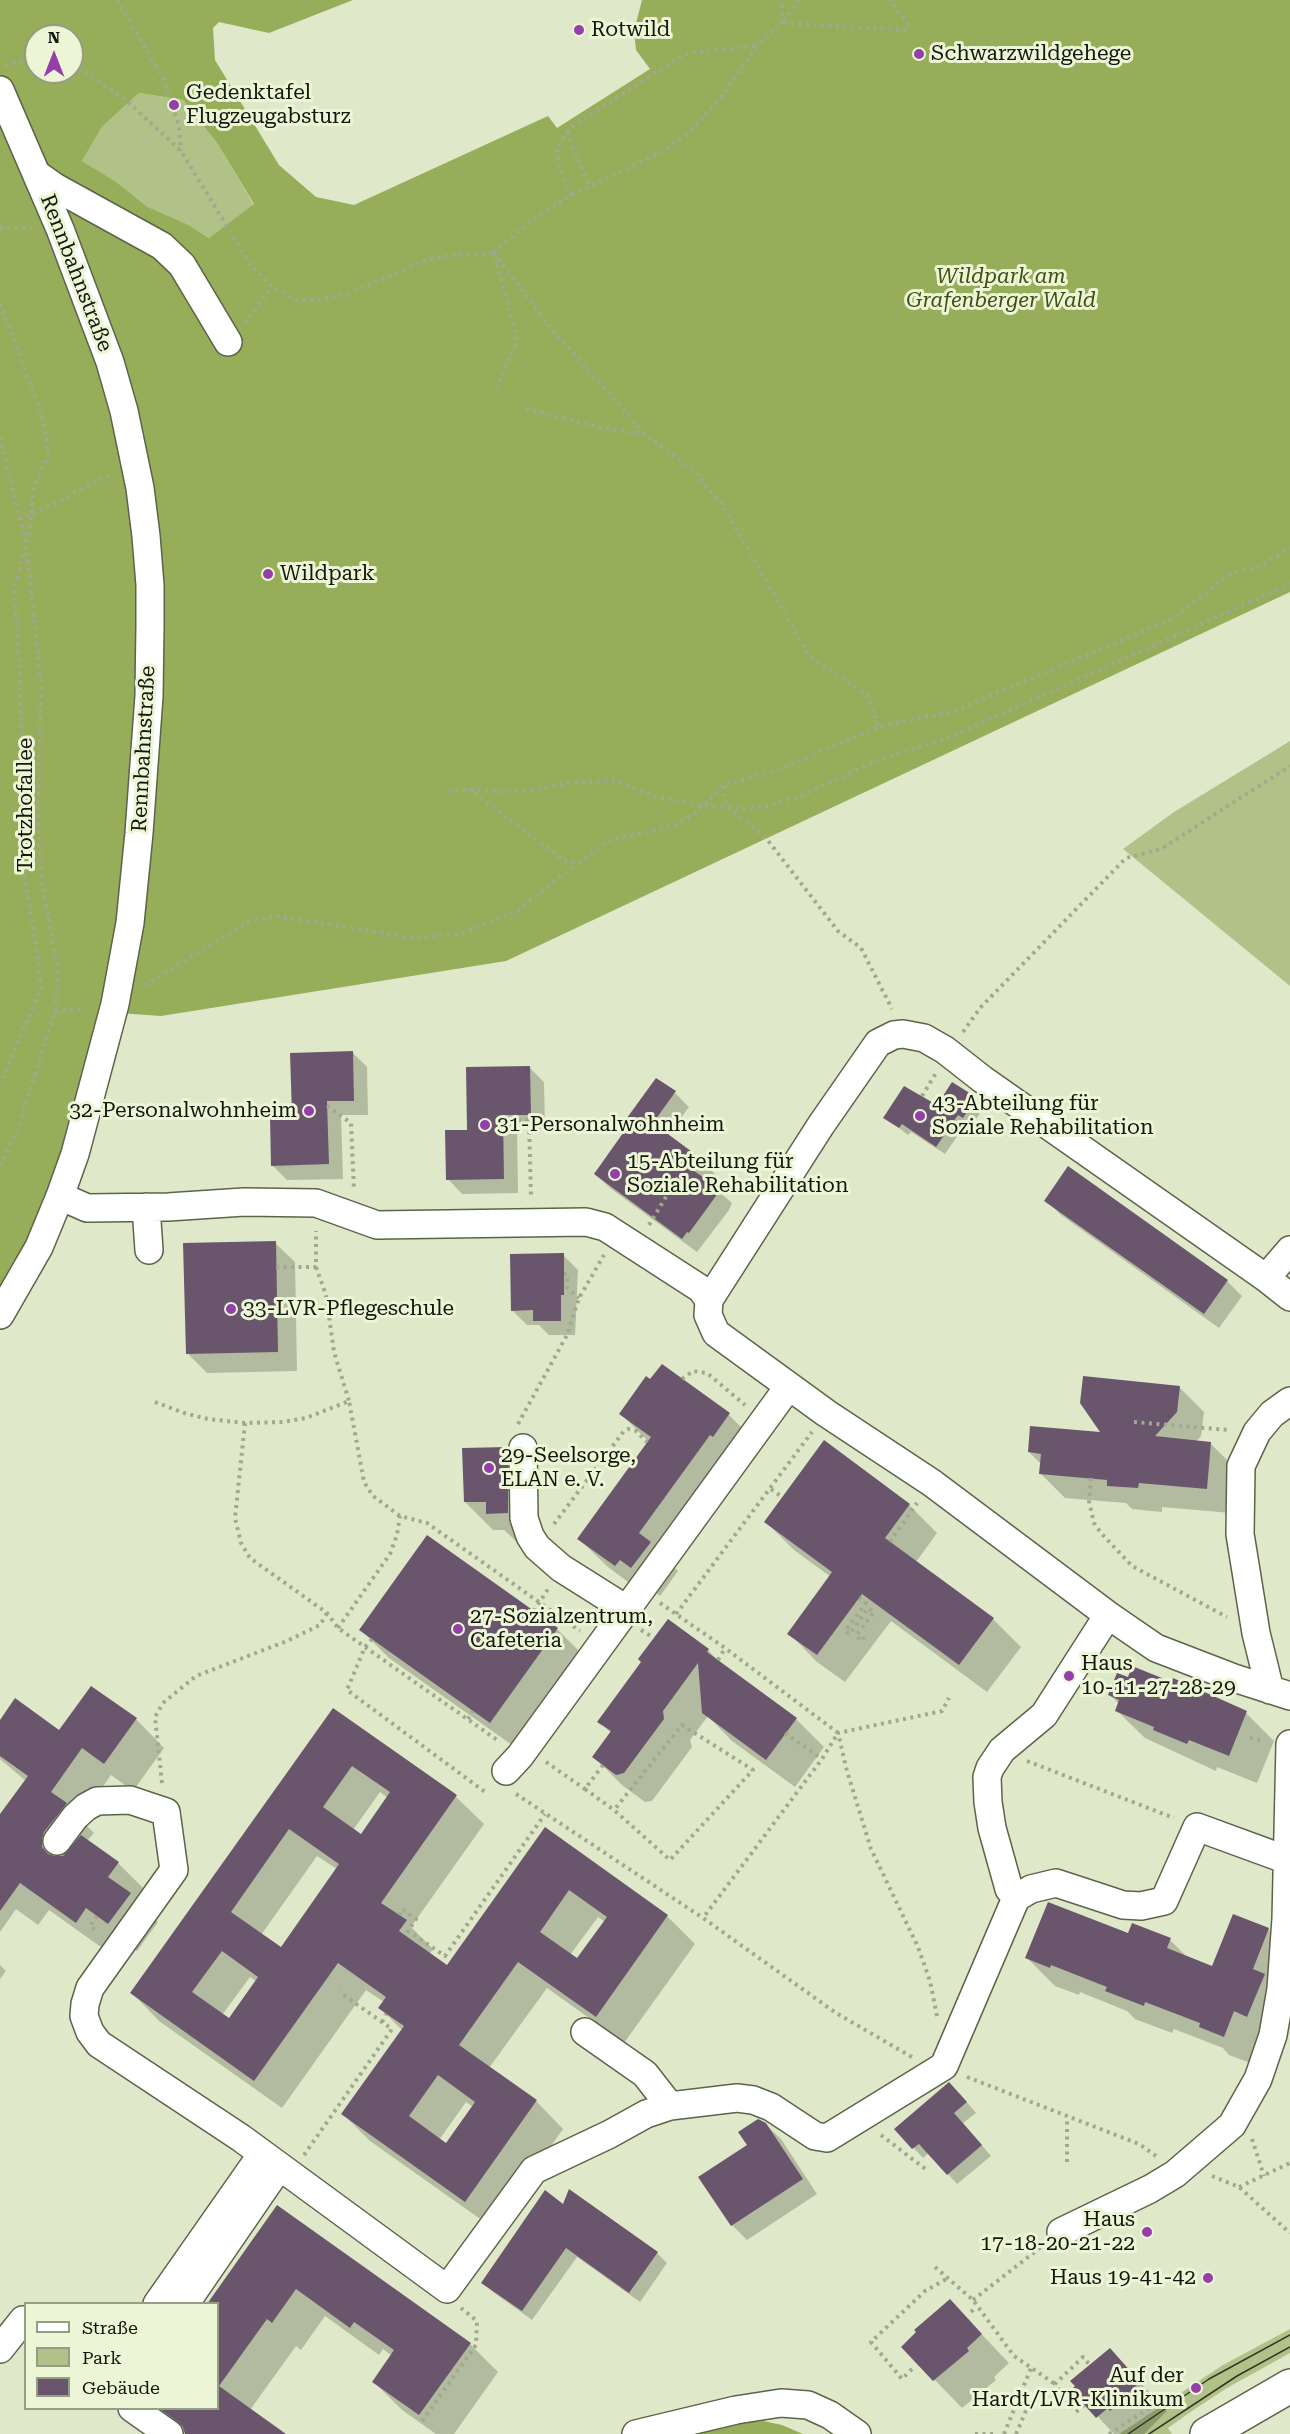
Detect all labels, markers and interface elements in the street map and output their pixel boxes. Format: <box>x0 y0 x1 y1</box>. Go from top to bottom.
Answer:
place label: Rotwild <box>591 17 670 43</box>
marker: Rotwild <box>572 23 586 37</box>
north arrow <box>24 24 84 84</box>
text: N <box>48 28 60 47</box>
place label: Schwarzwildgehege <box>931 41 1131 67</box>
marker: Schwarzwildgehege <box>912 47 926 61</box>
place label: Gedenktafel Flugzeugabsturz <box>186 80 351 130</box>
marker: Gedenktafel Flugzeugabsturz <box>167 98 181 112</box>
street label: Rennbahnstraße <box>34 191 118 355</box>
park label: Wildpark am Grafenberger Wald <box>906 264 1096 314</box>
place label: Wildpark <box>280 561 375 587</box>
marker: Wildpark <box>261 567 275 581</box>
street label: Rennbahnstraße <box>127 665 161 833</box>
street label: Trotzhofallee <box>13 738 39 872</box>
place label: 43-Abteilung für Soziale Rehabilitation <box>932 1091 1153 1141</box>
place label: 32-Personalwohnheim <box>69 1098 297 1124</box>
marker: 32-Personalwohnheim <box>302 1104 316 1118</box>
marker: 43-Abteilung für Soziale Rehabilitation <box>913 1109 927 1123</box>
place label: 31-Personalwohnheim <box>497 1112 725 1138</box>
marker: 31-Personalwohnheim <box>478 1118 492 1132</box>
place label: 15-Abteilung für Soziale Rehabilitation <box>627 1149 848 1199</box>
marker: 15-Abteilung für Soziale Rehabilitation <box>608 1167 622 1181</box>
place label: 33-LVR-Pflegeschule <box>243 1296 454 1322</box>
marker: 33-LVR-Pflegeschule <box>224 1302 238 1316</box>
place label: 29-Seelsorge, ELAN e. V. <box>501 1443 636 1493</box>
marker: 29-Seelsorge, ELAN e. V. <box>482 1461 496 1475</box>
place label: 27-Sozialzentrum, Cafeteria <box>470 1604 653 1654</box>
marker: 27-Sozialzentrum, Cafeteria <box>451 1622 465 1636</box>
place label: Haus 10-11-27-28-29 <box>1081 1651 1236 1701</box>
marker: Haus 10-11-27-28-29 <box>1062 1669 1076 1683</box>
place label: Haus 17-18-20-21-22 <box>980 2207 1135 2257</box>
marker: Haus 17-18-20-21-22 <box>1140 2225 1154 2239</box>
place label: Haus 19-41-42 <box>1050 2265 1196 2291</box>
marker: Haus 19-41-42 <box>1201 2271 1215 2285</box>
legend <box>24 2302 219 2410</box>
text: Straße <box>82 2317 138 2338</box>
text: Park <box>82 2347 122 2368</box>
place label: Auf der Hardt/LVR-Klinikum <box>972 2363 1184 2413</box>
text: Gebäude <box>82 2377 160 2398</box>
marker: Auf der Hardt/LVR-Klinikum <box>1189 2381 1203 2395</box>

